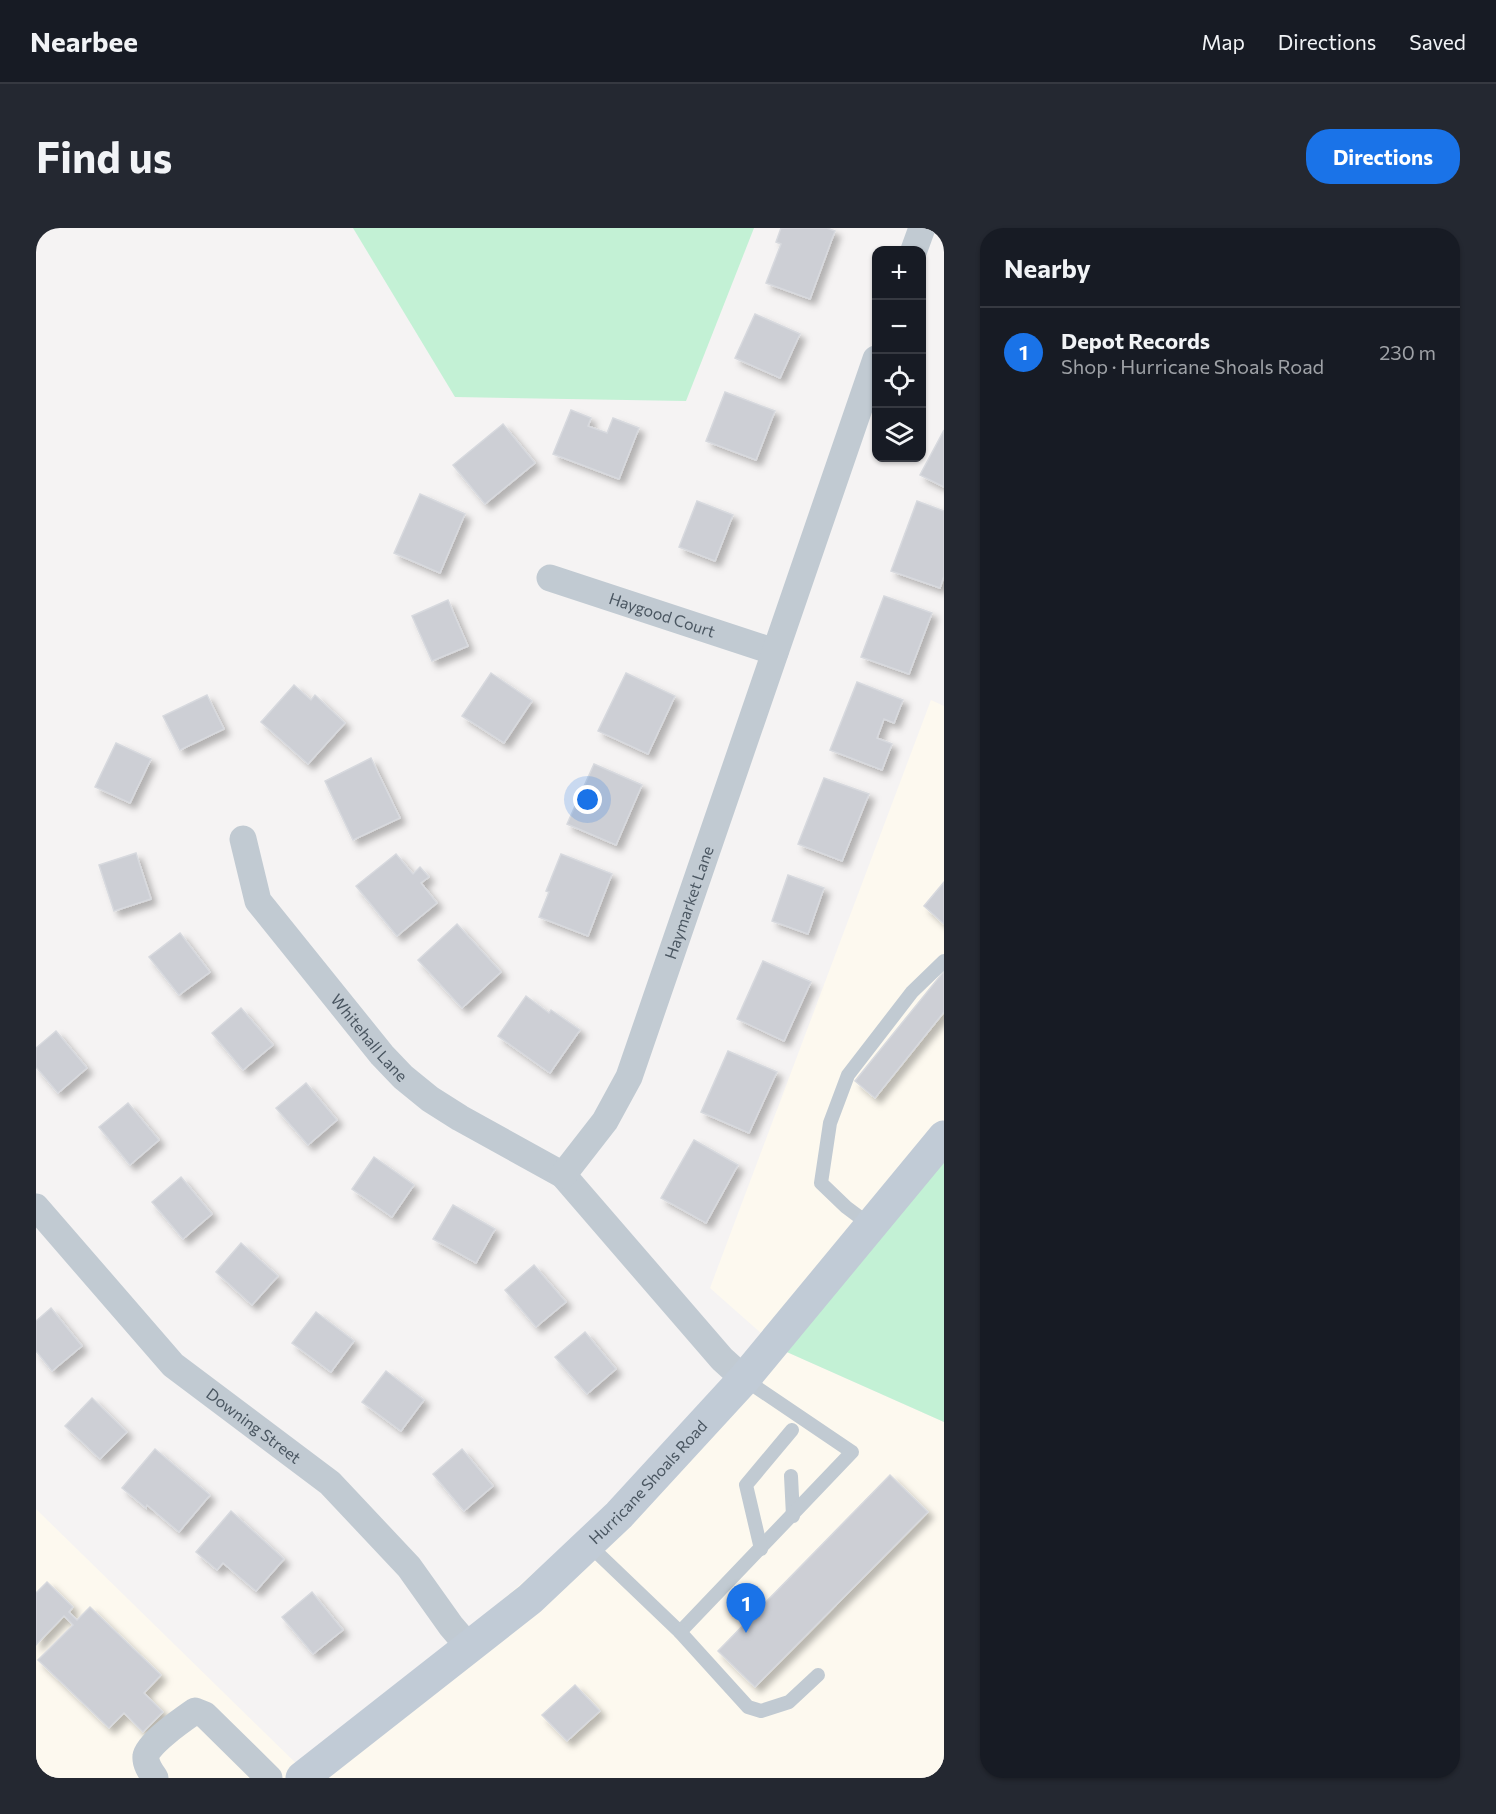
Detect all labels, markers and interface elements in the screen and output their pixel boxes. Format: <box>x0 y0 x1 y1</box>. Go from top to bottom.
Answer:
text: Nearbee <box>30 24 138 58</box>
text: Map <box>1202 29 1245 54</box>
text: Directions <box>1278 29 1376 54</box>
text: Saved <box>1409 29 1466 54</box>
button: Directions <box>1306 129 1460 184</box>
text: Find us <box>36 130 172 182</box>
map controls <box>872 246 926 462</box>
button: + <box>872 246 926 300</box>
text: Nearby <box>1004 252 1091 283</box>
button: − <box>872 300 926 354</box>
text: Depot Records <box>1061 327 1210 354</box>
text: 1 <box>1019 340 1028 364</box>
text: 230 m <box>1379 340 1436 364</box>
button: locate <box>872 354 926 408</box>
text: Shop · Hurricane Shoals Road <box>1061 354 1324 378</box>
button: layers <box>872 408 926 462</box>
street label: Haygood Court <box>607 588 718 641</box>
your location <box>573 785 602 814</box>
street label: Haymarket Lane <box>660 843 717 962</box>
street label: Whitehall Lane <box>327 990 412 1085</box>
street label: Downing Street <box>203 1384 305 1467</box>
street label: Hurricane Shoals Road <box>585 1416 710 1548</box>
pin: 1 <box>726 1584 766 1633</box>

